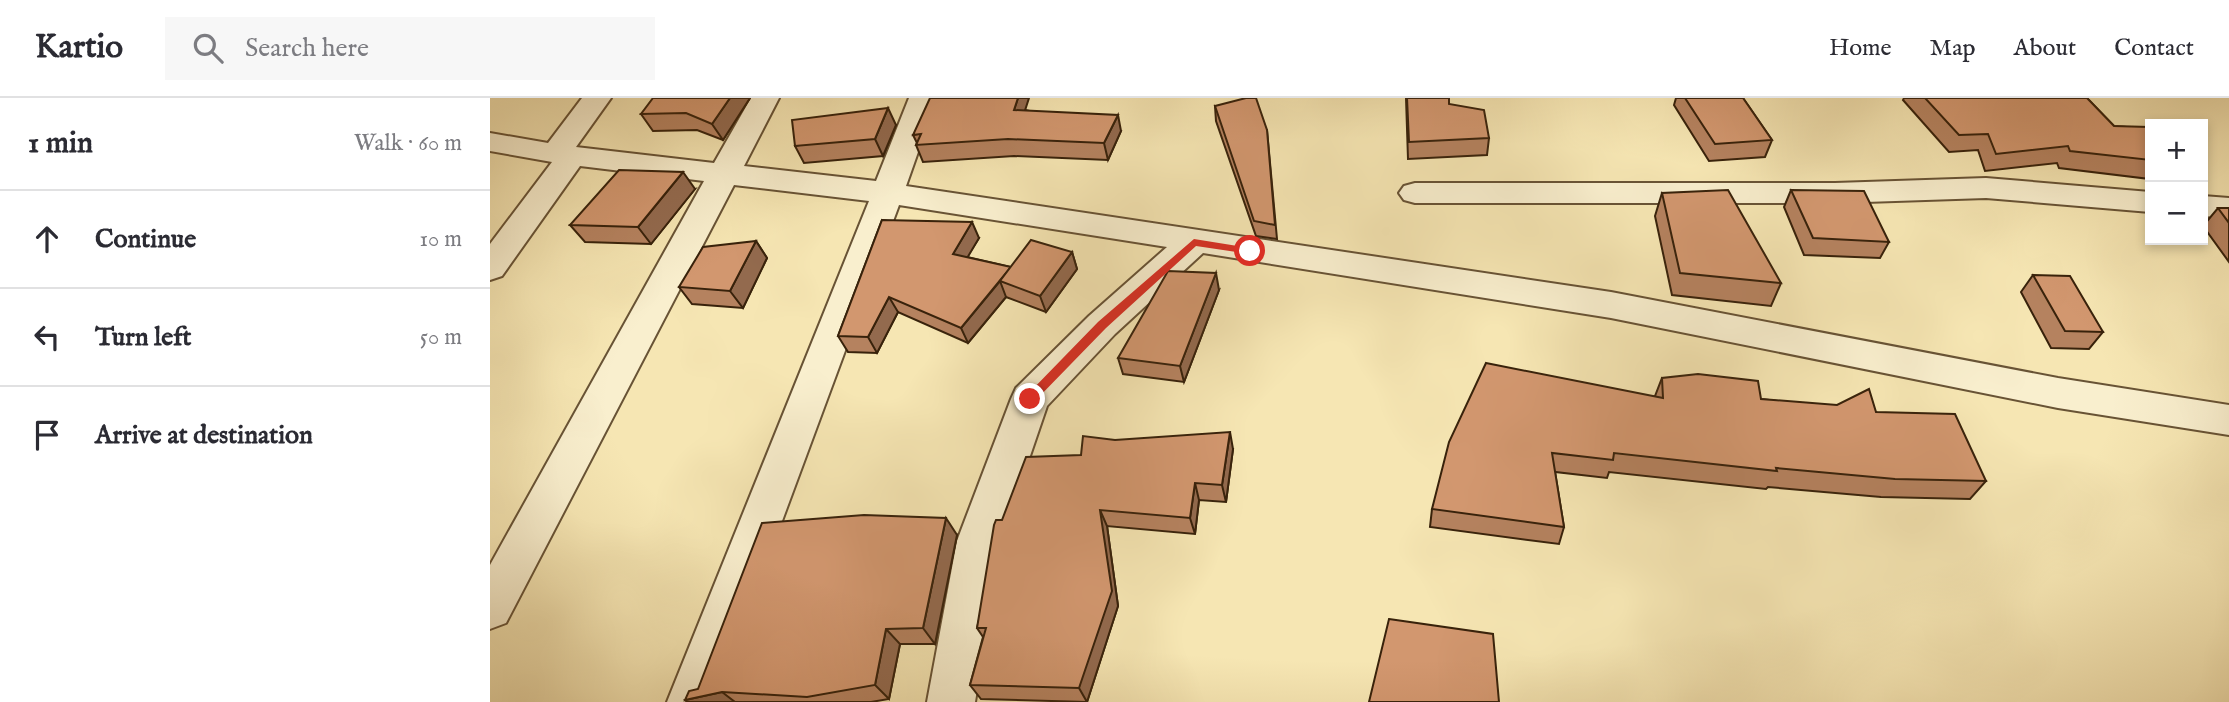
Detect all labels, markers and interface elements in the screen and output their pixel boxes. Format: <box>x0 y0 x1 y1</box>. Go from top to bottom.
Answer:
search box <box>165 17 655 80</box>
text: Kartio <box>35 27 123 69</box>
icon: search <box>189 29 227 67</box>
text: Search here <box>245 32 369 65</box>
text: Home <box>1829 33 1892 64</box>
text: Map <box>1930 33 1976 64</box>
text: About <box>2014 33 2076 64</box>
text: Contact <box>2114 33 2194 64</box>
map controls <box>2145 119 2208 245</box>
button: + <box>2145 119 2208 182</box>
text: 1 min <box>28 125 93 163</box>
text: Walk · 60 m <box>354 129 462 158</box>
button: − <box>2145 182 2208 245</box>
icon: ahead <box>28 220 66 258</box>
text: Continue <box>95 223 196 256</box>
text: 10 m <box>419 225 462 254</box>
route start <box>1234 235 1265 266</box>
icon: left <box>28 318 66 356</box>
text: Turn left <box>95 321 192 354</box>
text: 50 m <box>420 323 462 352</box>
route end <box>1014 383 1045 414</box>
icon: arrive <box>28 416 66 454</box>
text: Arrive at destination <box>95 419 313 452</box>

